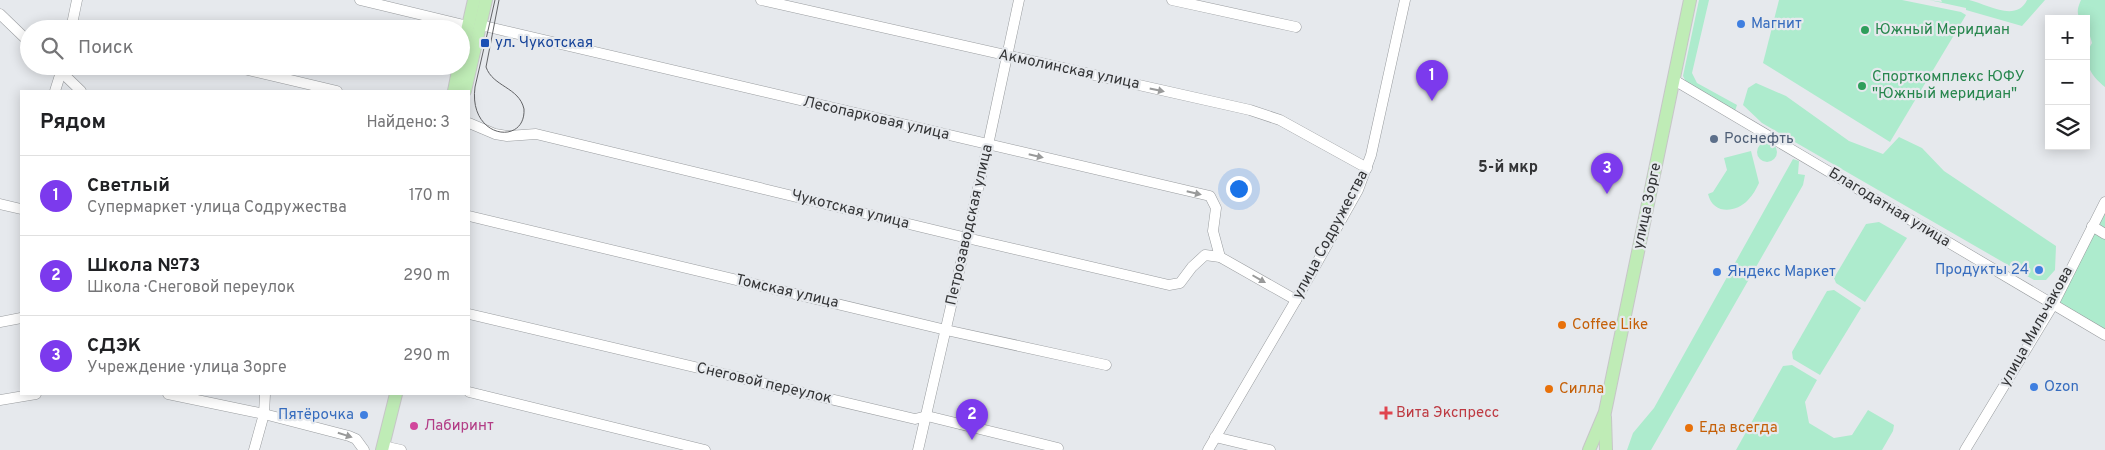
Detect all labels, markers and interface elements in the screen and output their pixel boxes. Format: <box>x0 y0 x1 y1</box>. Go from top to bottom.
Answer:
place label: Магнит <box>1751 15 1802 34</box>
map controls <box>2045 15 2090 150</box>
button: + <box>2045 15 2090 60</box>
marker: Магнит <box>1735 18 1747 30</box>
search box <box>20 20 470 75</box>
place label: Южный Меридиан <box>1875 21 2010 40</box>
marker: Южный Меридиан <box>1859 24 1871 36</box>
icon: search <box>38 34 66 62</box>
place label: ул. Чукотская <box>495 34 593 53</box>
text: Поиск <box>78 36 134 60</box>
marker: ул. Чукотская <box>479 37 491 49</box>
street label: Акмолинская улица <box>997 46 1141 94</box>
pin: 1 <box>1416 60 1448 101</box>
button: − <box>2045 60 2090 105</box>
place label: Спорткомплекс ЮФУ "Южный меридиан" <box>1872 68 2025 104</box>
marker: Спорткомплекс ЮФУ "Южный меридиан" <box>1856 80 1868 92</box>
one-way arrow <box>1149 86 1164 94</box>
street label: Лесопарковая улица <box>801 93 951 145</box>
button: layers <box>2045 105 2090 150</box>
text: Рядом <box>40 109 106 136</box>
text: Найдено: 3 <box>366 113 450 133</box>
place label: Роснефть <box>1724 130 1794 149</box>
marker: Роснефть <box>1708 133 1720 145</box>
street label: Петрозаводская улица <box>942 143 998 307</box>
one-way arrow <box>1028 152 1043 160</box>
pin: 3 <box>1591 153 1623 194</box>
district label: 5-й мкр <box>1478 158 1538 178</box>
street label: улица Зорге <box>1630 161 1666 251</box>
street label: Благодатная улица <box>1825 164 1953 252</box>
street label: улица Содружества <box>1289 167 1373 303</box>
text: Светлый <box>87 174 170 198</box>
your location <box>1226 176 1252 202</box>
text: 1 <box>53 186 59 206</box>
text: 170 m <box>409 186 450 206</box>
street label: Чукотская улица <box>789 186 911 234</box>
one-way arrow <box>1187 189 1202 197</box>
text: Супермаркет · улица Содружества <box>87 198 347 218</box>
text: Школа №73 <box>87 254 200 278</box>
place label: Продукты 24 <box>1935 261 2029 280</box>
place label: Яндекс Маркет <box>1727 263 1836 282</box>
street label: улица Мильчакова <box>1996 264 2078 390</box>
marker: Продукты 24 <box>2033 264 2045 276</box>
text: 2 <box>51 266 61 286</box>
text: 290 m <box>403 266 450 286</box>
marker: Яндекс Маркет <box>1711 266 1723 278</box>
street label: Томская улица <box>734 271 840 313</box>
one-way arrow <box>1252 274 1265 283</box>
text: Школа · Снеговой переулок <box>87 278 295 298</box>
place label: Coffee Like <box>1572 316 1648 335</box>
marker: Coffee Like <box>1556 319 1568 331</box>
text: СДЭК <box>87 334 141 358</box>
text: 3 <box>51 346 61 366</box>
text: 290 m <box>403 346 450 366</box>
text: Учреждение · улица Зорге <box>87 358 287 378</box>
street label: Снеговой переулок <box>694 359 834 409</box>
place label: Ozon <box>2044 378 2079 397</box>
place label: Силла <box>1559 380 1604 399</box>
marker: Ozon <box>2028 381 2040 393</box>
marker: Силла <box>1543 383 1555 395</box>
pin: 2 <box>956 399 988 440</box>
place label: Вита Экспресс <box>1396 404 1499 423</box>
place label: Пятёрочка <box>278 406 354 425</box>
marker: Вита Экспресс <box>1380 407 1392 419</box>
marker: Пятёрочка <box>358 409 370 421</box>
place label: Лабиринт <box>424 417 494 436</box>
place label: Еда всегда <box>1699 419 1778 438</box>
marker: Лабиринт <box>408 420 420 432</box>
marker: Еда всегда <box>1683 422 1695 434</box>
one-way arrow <box>338 432 353 440</box>

